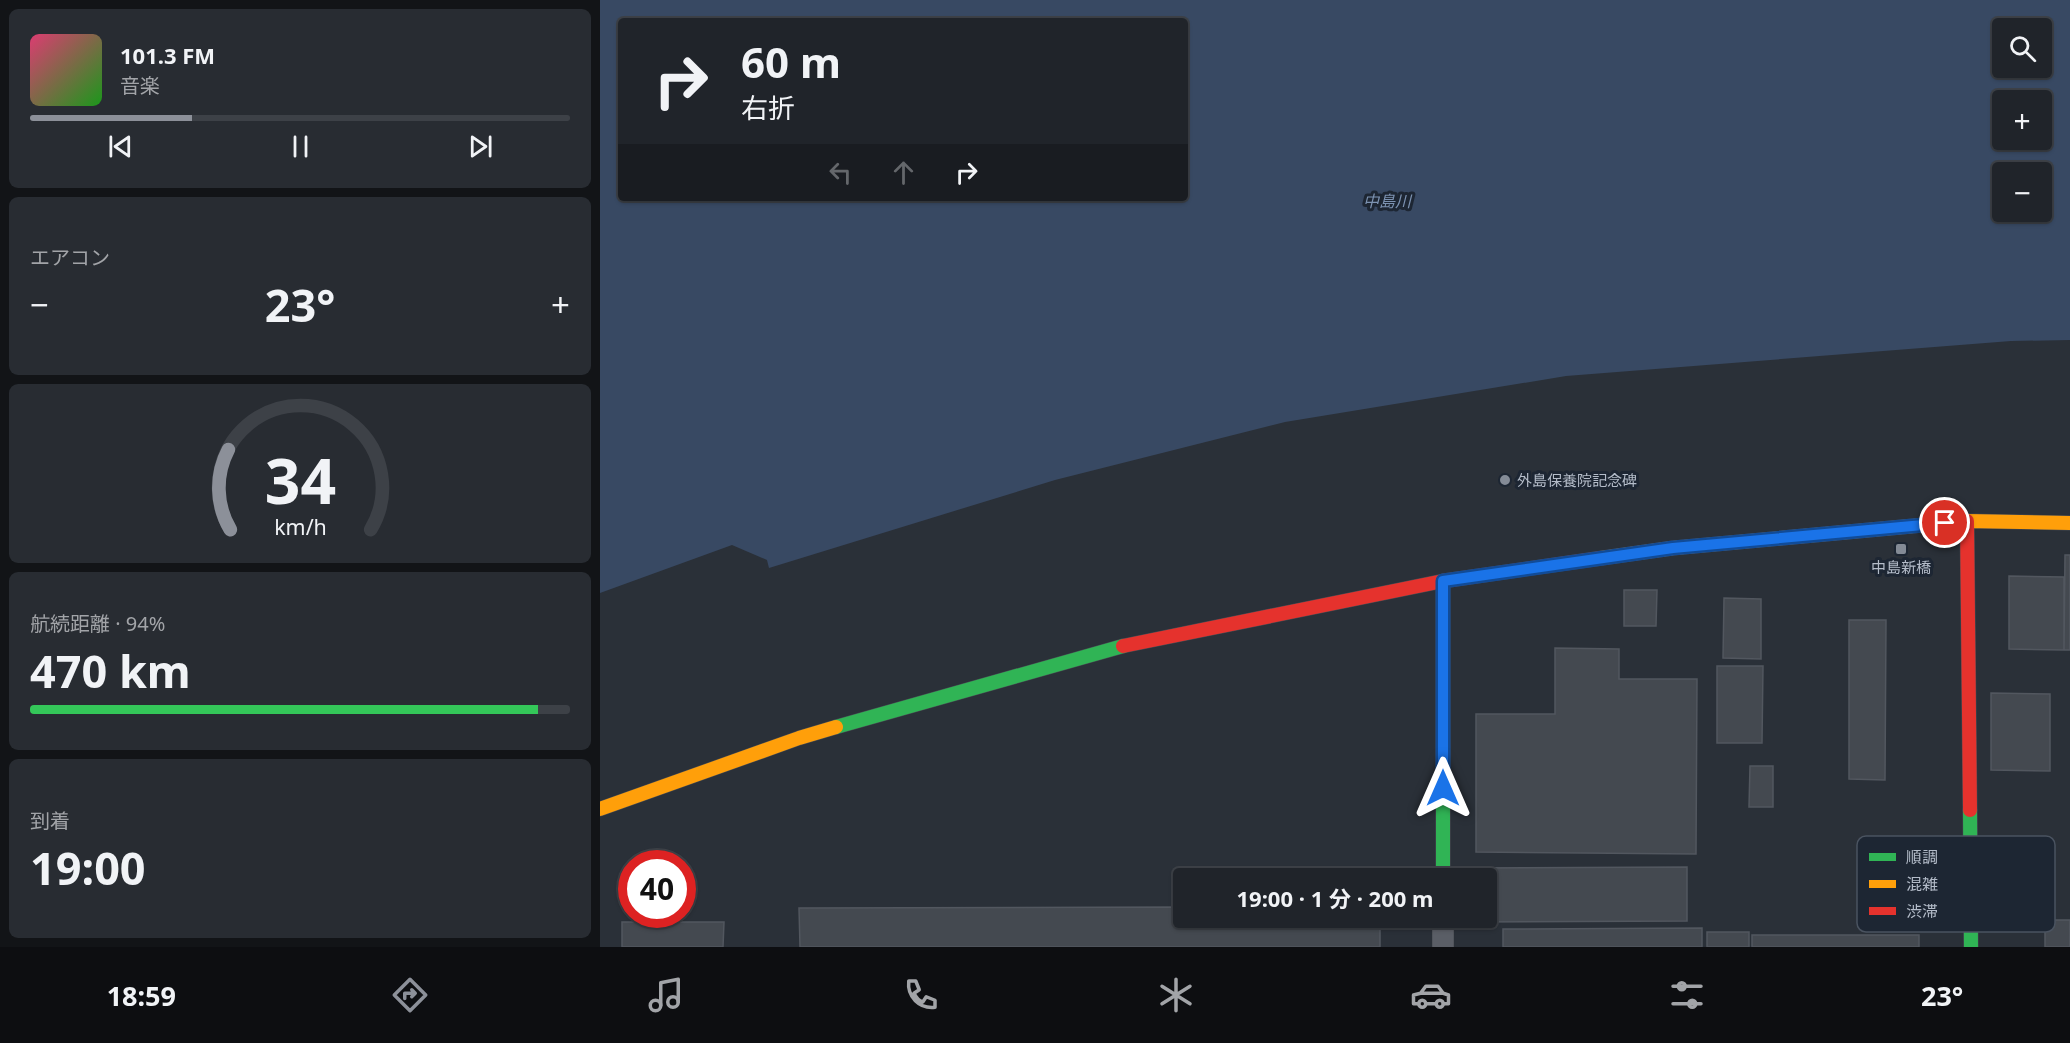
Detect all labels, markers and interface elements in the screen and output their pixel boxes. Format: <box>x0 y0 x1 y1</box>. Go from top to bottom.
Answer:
map controls <box>1992 18 2052 222</box>
button: search <box>1992 18 2052 78</box>
text: 60 m <box>741 33 841 90</box>
text: 101.3 FM <box>120 40 215 70</box>
icon: right <box>642 42 720 120</box>
text: 音楽 <box>120 72 160 99</box>
text: 右折 <box>741 89 795 126</box>
button: + <box>1992 90 2052 150</box>
icon: previous <box>104 130 137 163</box>
icon: pause <box>284 130 317 163</box>
icon: next <box>464 130 497 163</box>
icon: left <box>824 156 857 189</box>
icon: ahead <box>887 156 920 189</box>
icon: right <box>950 156 983 189</box>
button: − <box>1992 162 2052 222</box>
water label: 中島川 <box>1363 190 1413 212</box>
text: エアコン <box>30 244 110 271</box>
text: 23° <box>265 274 335 335</box>
text: − <box>30 282 49 327</box>
text: + <box>551 282 570 327</box>
text: 34 <box>264 438 336 523</box>
place label: 外島保養院記念碑 <box>1517 470 1637 490</box>
marker: 外島保養院記念碑 <box>1498 473 1512 487</box>
pin <box>1919 497 1970 548</box>
icon: arrive <box>1928 506 1961 539</box>
text: km/h <box>274 513 326 542</box>
marker: 中島新橋 <box>1894 542 1908 556</box>
place label: 中島新橋 <box>1871 557 1931 577</box>
text: 航続距離 · 94% <box>30 610 165 637</box>
text: 470 km <box>30 640 191 701</box>
position arrow <box>1411 756 1475 820</box>
text: 到着 <box>30 807 70 834</box>
legend <box>1857 836 2055 932</box>
text: 19:00 <box>30 837 146 898</box>
text: 順調 <box>1906 846 1938 868</box>
speed limit sign: 40 <box>618 850 696 928</box>
text: 混雑 <box>1906 873 1938 895</box>
text: 19:00 · 1 分 · 200 m <box>1237 883 1434 913</box>
text: 渋滞 <box>1906 900 1938 922</box>
icon: directions <box>389 974 431 1016</box>
icon: music <box>645 974 687 1016</box>
icon: phone <box>900 974 942 1016</box>
icon: climate <box>1155 974 1197 1016</box>
icon: car <box>1410 974 1452 1016</box>
icon: filters <box>1666 974 1708 1016</box>
text: 18:59 <box>107 977 176 1014</box>
text: 23° <box>1921 977 1963 1014</box>

